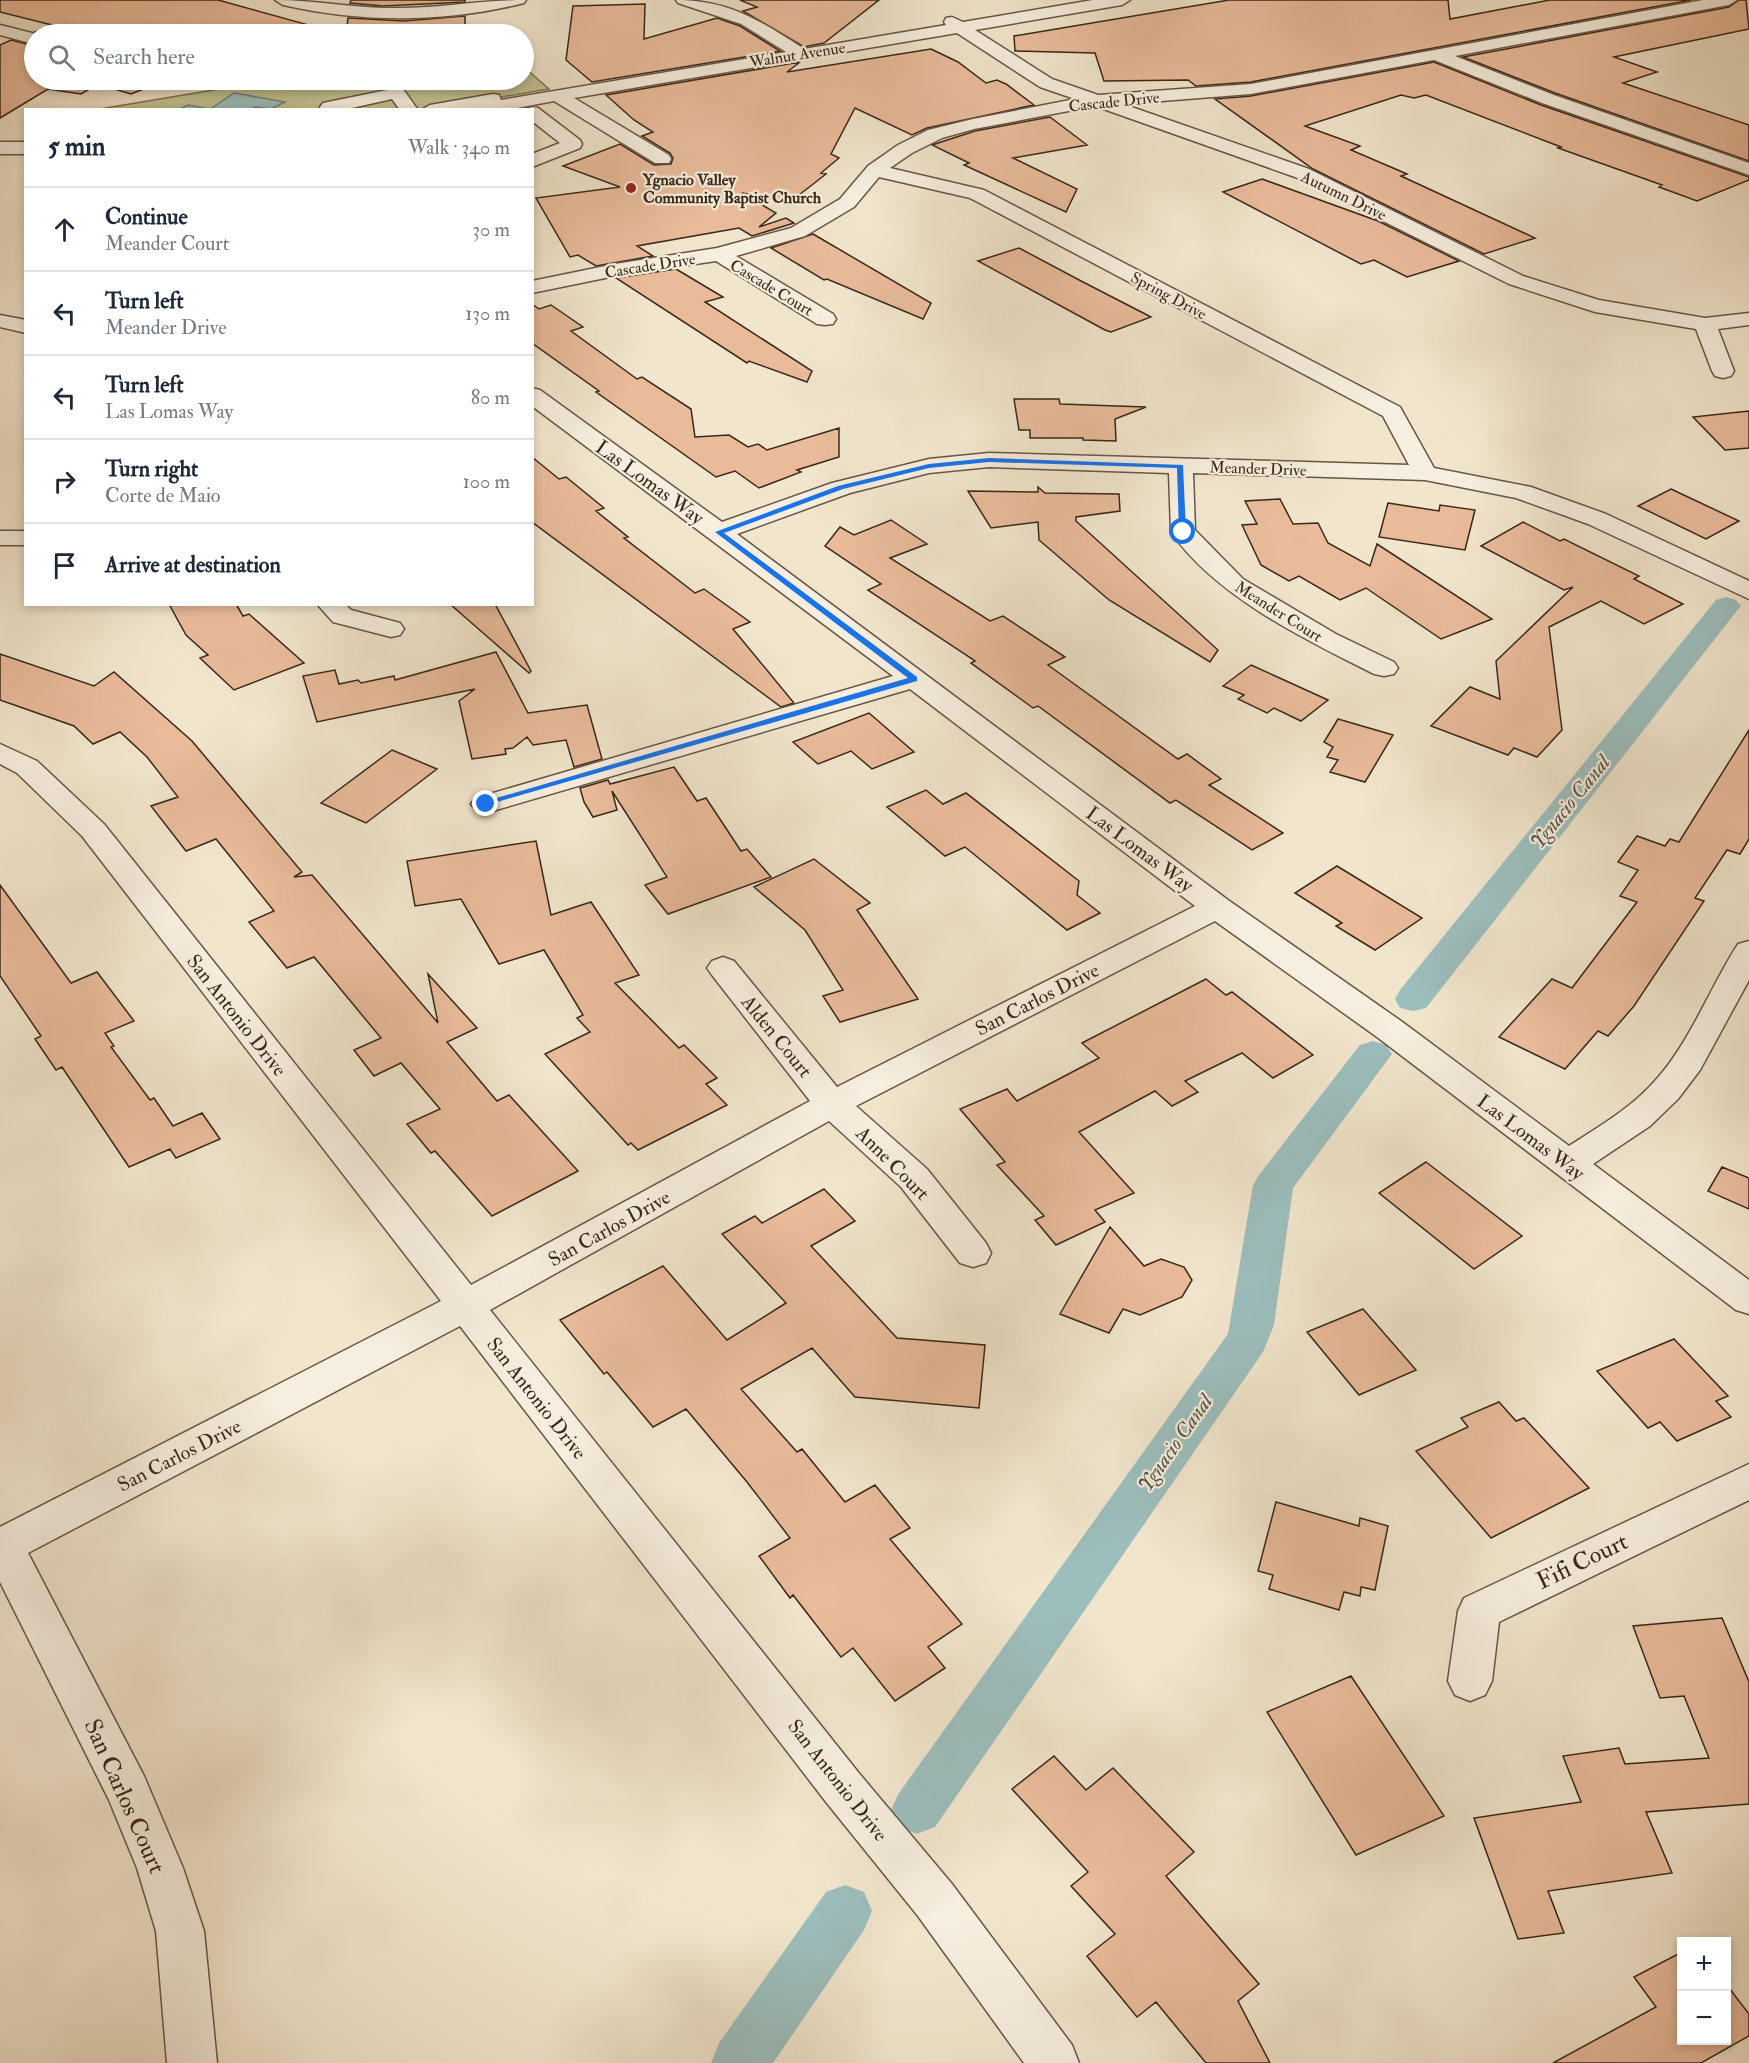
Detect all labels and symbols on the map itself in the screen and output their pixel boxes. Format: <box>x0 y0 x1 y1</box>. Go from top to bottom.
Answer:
street label: Walnut Avenue <box>747 37 847 73</box>
street label: Cascade Drive <box>1068 87 1161 117</box>
street label: Autumn Drive <box>1297 166 1390 225</box>
place label: Ygnacio Valley Community Baptist Church <box>642 170 822 209</box>
marker: Ygnacio Valley Community Baptist Church <box>624 181 638 195</box>
street label: Cascade Drive <box>603 249 697 283</box>
street label: Cascade Court <box>726 255 817 321</box>
street label: Spring Drive <box>1127 268 1210 325</box>
street label: Las Lomas Way <box>590 435 710 531</box>
street label: Meander Drive <box>1209 457 1307 481</box>
route start <box>1169 518 1195 544</box>
street label: Meander Court <box>1231 577 1326 647</box>
water label: Ygnacio Canal <box>1524 748 1618 855</box>
route end <box>472 790 498 816</box>
street label: Las Lomas Way <box>1081 801 1199 899</box>
street label: San Antonio Drive <box>181 949 292 1081</box>
street label: San Carlos Drive <box>971 958 1103 1041</box>
street label: Alden Court <box>735 989 818 1083</box>
street label: Las Lomas Way <box>1472 1089 1590 1187</box>
street label: Anne Court <box>850 1120 935 1206</box>
street label: San Carlos Drive <box>544 1185 675 1272</box>
street label: San Antonio Drive <box>481 1332 592 1464</box>
water label: Ygnacio Canal <box>1132 1388 1220 1497</box>
street label: San Carlos Drive <box>113 1414 245 1497</box>
street label: Fifi Court <box>1531 1526 1633 1597</box>
street label: San Carlos Court <box>77 1714 173 1879</box>
street label: San Antonio Drive <box>782 1714 893 1846</box>

